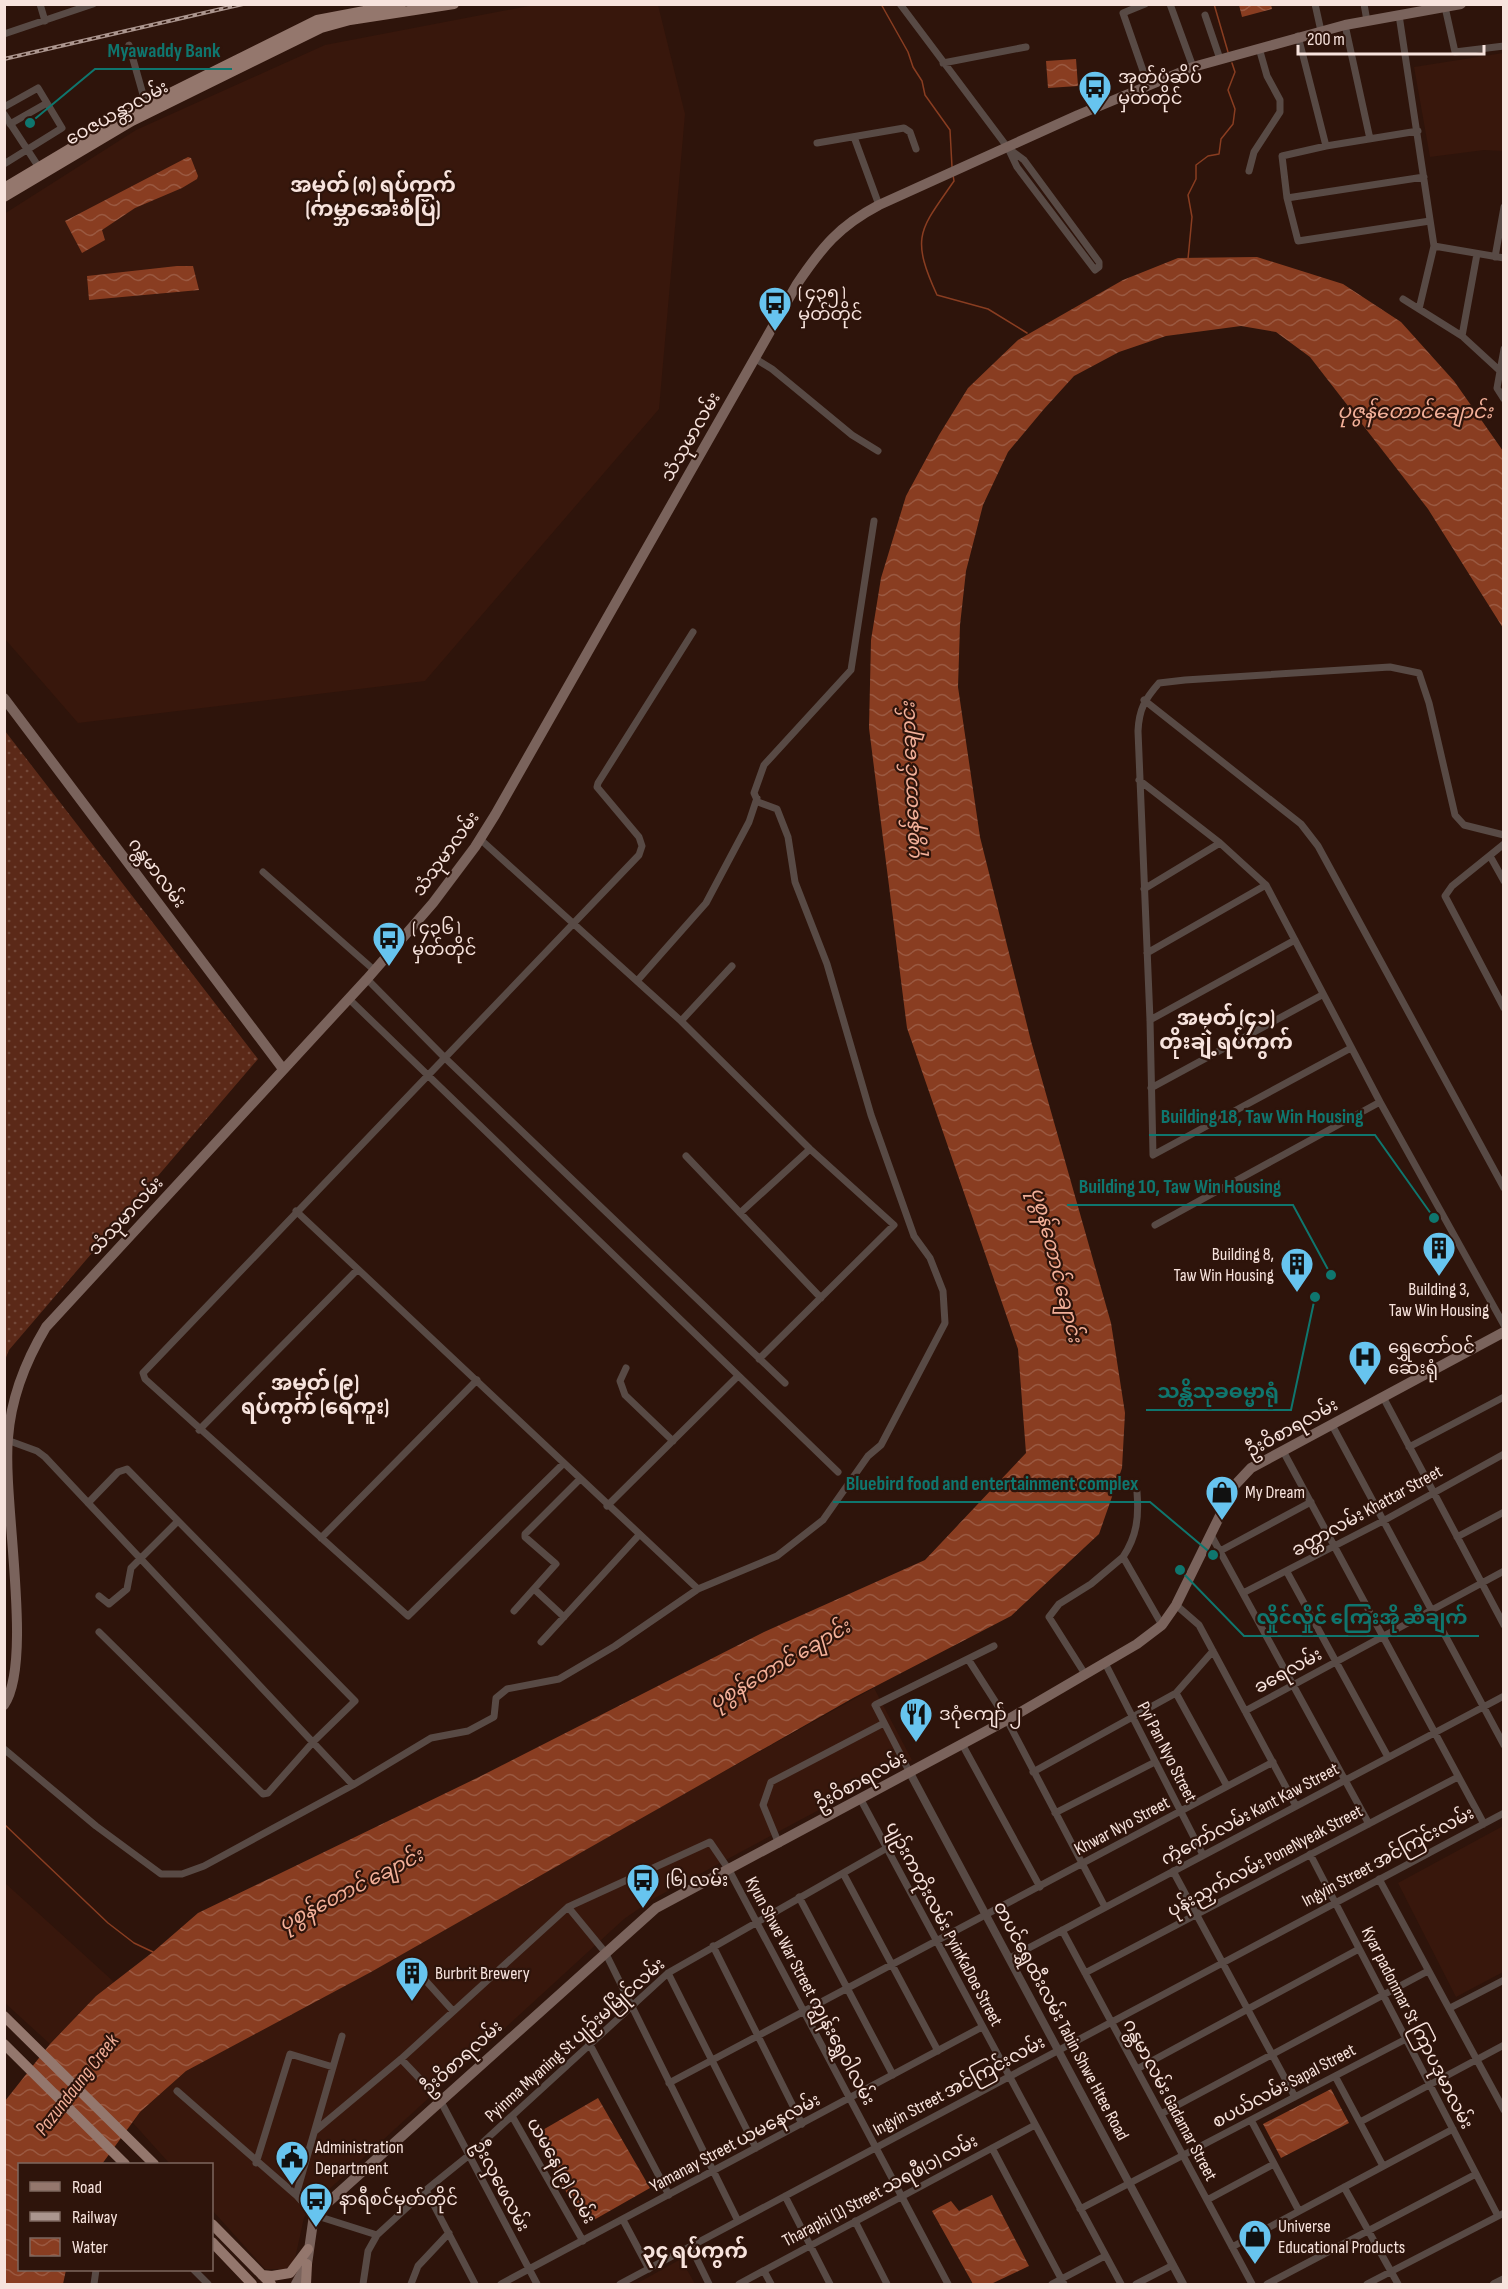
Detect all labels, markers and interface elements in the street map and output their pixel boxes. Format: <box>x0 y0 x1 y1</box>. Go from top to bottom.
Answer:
scale bar <box>1298 18 1484 56</box>
text: 200 m <box>1307 29 1345 50</box>
callout: Myawaddy Bank <box>95 31 232 69</box>
text: Myawaddy Bank <box>108 39 221 63</box>
place label: အုတ်ပုံဆိပ် မှတ်တိုင် <box>1118 63 1202 113</box>
bus stop icon: အုတ်ပုံဆိပ် မှတ်တိုင် <box>1077 69 1113 116</box>
street label: ဝေဇယန္တာလမ်း <box>61 74 174 153</box>
district label: အမှတ် (၈) ရပ်ကွက် (ကမ္ဘာအေးစံပြ) <box>290 169 456 226</box>
place label: ( ၄၃၅ ) မှတ်တိုင် <box>798 283 862 329</box>
bus stop icon: ( ၄၃၅ ) မှတ်တိုင် <box>757 285 793 332</box>
street label: သံသုမာလမ်း <box>654 387 728 487</box>
water label: ပုဇွန်တောင်ချောင်း <box>1337 397 1494 428</box>
water label: ပုစွန်တောင် ချောင်း <box>893 700 930 861</box>
street label: သံသုမာလမ်း <box>406 806 487 903</box>
street label: ဂန္တမာလမ်း <box>121 832 193 915</box>
place label: ( ၄၃၆ ) မှတ်တိုင် <box>412 916 476 964</box>
bus stop icon: ( ၄၃၆ ) မှတ်တိုင် <box>371 920 407 967</box>
district label: အမှတ် (၄၁) တိုးချဲ့ရပ်ကွက် <box>1159 1002 1293 1060</box>
callout: Building 18, Taw Win Housing <box>1149 1097 1375 1135</box>
text: Building 18, Taw Win Housing <box>1161 1105 1364 1129</box>
callout: Building 10, Taw Win Housing <box>1067 1167 1293 1205</box>
street label: သံသုမာလမ်း <box>82 1170 171 1262</box>
text: Building 10, Taw Win Housing <box>1079 1175 1282 1199</box>
water label: ပုစွန်တောင် ချောင်း <box>1021 1184 1090 1347</box>
building icon: Building 3, Taw Win Housing <box>1421 1230 1457 1277</box>
place label: Building 8, Taw Win Housing <box>1174 1244 1274 1286</box>
building icon: Building 8, Taw Win Housing <box>1279 1246 1315 1293</box>
place label: Building 3, Taw Win Housing <box>1389 1279 1489 1321</box>
place label: ရွှေတော်ဝင် ဆေးရုံ <box>1388 1334 1475 1383</box>
hospital icon: ရွှေတော်ဝင် ဆေးရုံ <box>1347 1339 1383 1386</box>
district label: အမှတ် (၉) ရပ်ကွက် (ရေကူး) <box>241 1367 389 1424</box>
callout: သန္တိသုခဓမ္မာရုံ <box>1146 1372 1291 1410</box>
text: သန္တိသုခဓမ္မာရုံ <box>1157 1378 1279 1407</box>
street label: ဦးဝိစာရလမ်း <box>1241 1391 1343 1465</box>
street label: ခတ္တာလမ်း Khattar Street <box>1287 1458 1448 1565</box>
callout: Bluebird food and entertainment complex <box>833 1464 1150 1502</box>
text: Bluebird food and entertainment complex <box>846 1472 1139 1496</box>
shop icon: My Dream <box>1204 1474 1240 1521</box>
place label: My Dream <box>1245 1482 1305 1503</box>
callout: လှိုင်လှိုင် ကြေးအို ဆီချက် <box>1244 1598 1479 1636</box>
text: လှိုင်လှိုင် ကြေးအို ဆီချက် <box>1256 1604 1468 1634</box>
water label: ပုစွန်တောင် ချောင်း <box>704 1612 858 1718</box>
street label: ခရေလမ်း <box>1249 1641 1328 1702</box>
restaurant icon: ဒဂုံကျော် ၂ <box>898 1696 934 1743</box>
street label: Pyi Pan Nyo Street <box>1133 1698 1202 1806</box>
place label: ဒဂုံကျော် ၂ <box>939 1701 1022 1729</box>
street label: ဦးဝိစာရလမ်း <box>810 1744 912 1818</box>
street label: ကံ့ကော်လမ်း Kant Kaw Street <box>1156 1755 1343 1871</box>
street label: Khwar Nyo Street <box>1071 1792 1174 1860</box>
street label: ပုန်းညှက်လမ်း PoneNyeak Street <box>1162 1798 1369 1925</box>
street label: Ingyin Street အင်ကြင်းလမ်း <box>1297 1800 1479 1915</box>
street label: ပျဉ်းကတိုးလမ်း PyinKaDoe Street <box>878 1816 1011 2032</box>
water label: ပုစွန်တောင် ချောင်း <box>274 1840 430 1940</box>
bus stop icon: (၆) လမ်း <box>625 1862 661 1909</box>
place label: (၆) လမ်း <box>666 1867 728 1891</box>
street label: Kyun Shwe War Street ကျွန်းရွှေဝါလမ်း <box>735 1872 882 2112</box>
street label: တပင်ရွှေထီးလမ်း Tabin Shwe Htee Road <box>985 1896 1137 2146</box>
street label: Kyar padonmar St ကြာပဒုမာလမ်း <box>1353 1922 1480 2134</box>
street label: Pyinma Myaning St ပျဉ်းမမြိုင်လမ်း <box>478 1951 672 2129</box>
building icon: Burbrit Brewery <box>394 1955 430 2002</box>
place label: Burbrit Brewery <box>435 1963 530 1984</box>
street label: ဦးဝိစာရလမ်း <box>415 2013 509 2103</box>
street label: ဂန္တမာလမ်း Gadamar Street <box>1115 2014 1224 2187</box>
water label: Pazundaung Creek <box>30 2029 124 2140</box>
street label: Ingyin Street အင်ကြင်းလမ်း <box>868 2029 1050 2144</box>
street label: စပယ်လမ်း Sapal Street <box>1207 2036 1360 2133</box>
street label: Yamanay Street ယမနေလမ်း <box>645 2087 826 2200</box>
street label: ယမနေ (၉) လမ်း <box>519 2113 602 2230</box>
street label: Tharaphi (1) Street သရဖီ(၁) လမ်း <box>777 2127 983 2255</box>
street label: ဦးလှဖေလမ်း <box>465 2135 536 2237</box>
place label: Administration Department <box>314 2137 404 2179</box>
public building icon: Administration Department <box>274 2139 310 2186</box>
legend <box>18 2163 213 2271</box>
text: Road <box>72 2177 102 2198</box>
bus stop icon: နာရီစင်မှတ်တိုင် <box>298 2181 334 2228</box>
place label: နာရီစင်မှတ်တိုင် <box>339 2185 458 2214</box>
text: Railway <box>72 2207 117 2228</box>
place label: Universe Educational Products <box>1278 2216 1405 2258</box>
shop icon: Universe Educational Products <box>1237 2218 1273 2265</box>
district label: ၃၄ ရပ်ကွက် <box>642 2235 748 2268</box>
text: Water <box>72 2237 108 2258</box>

